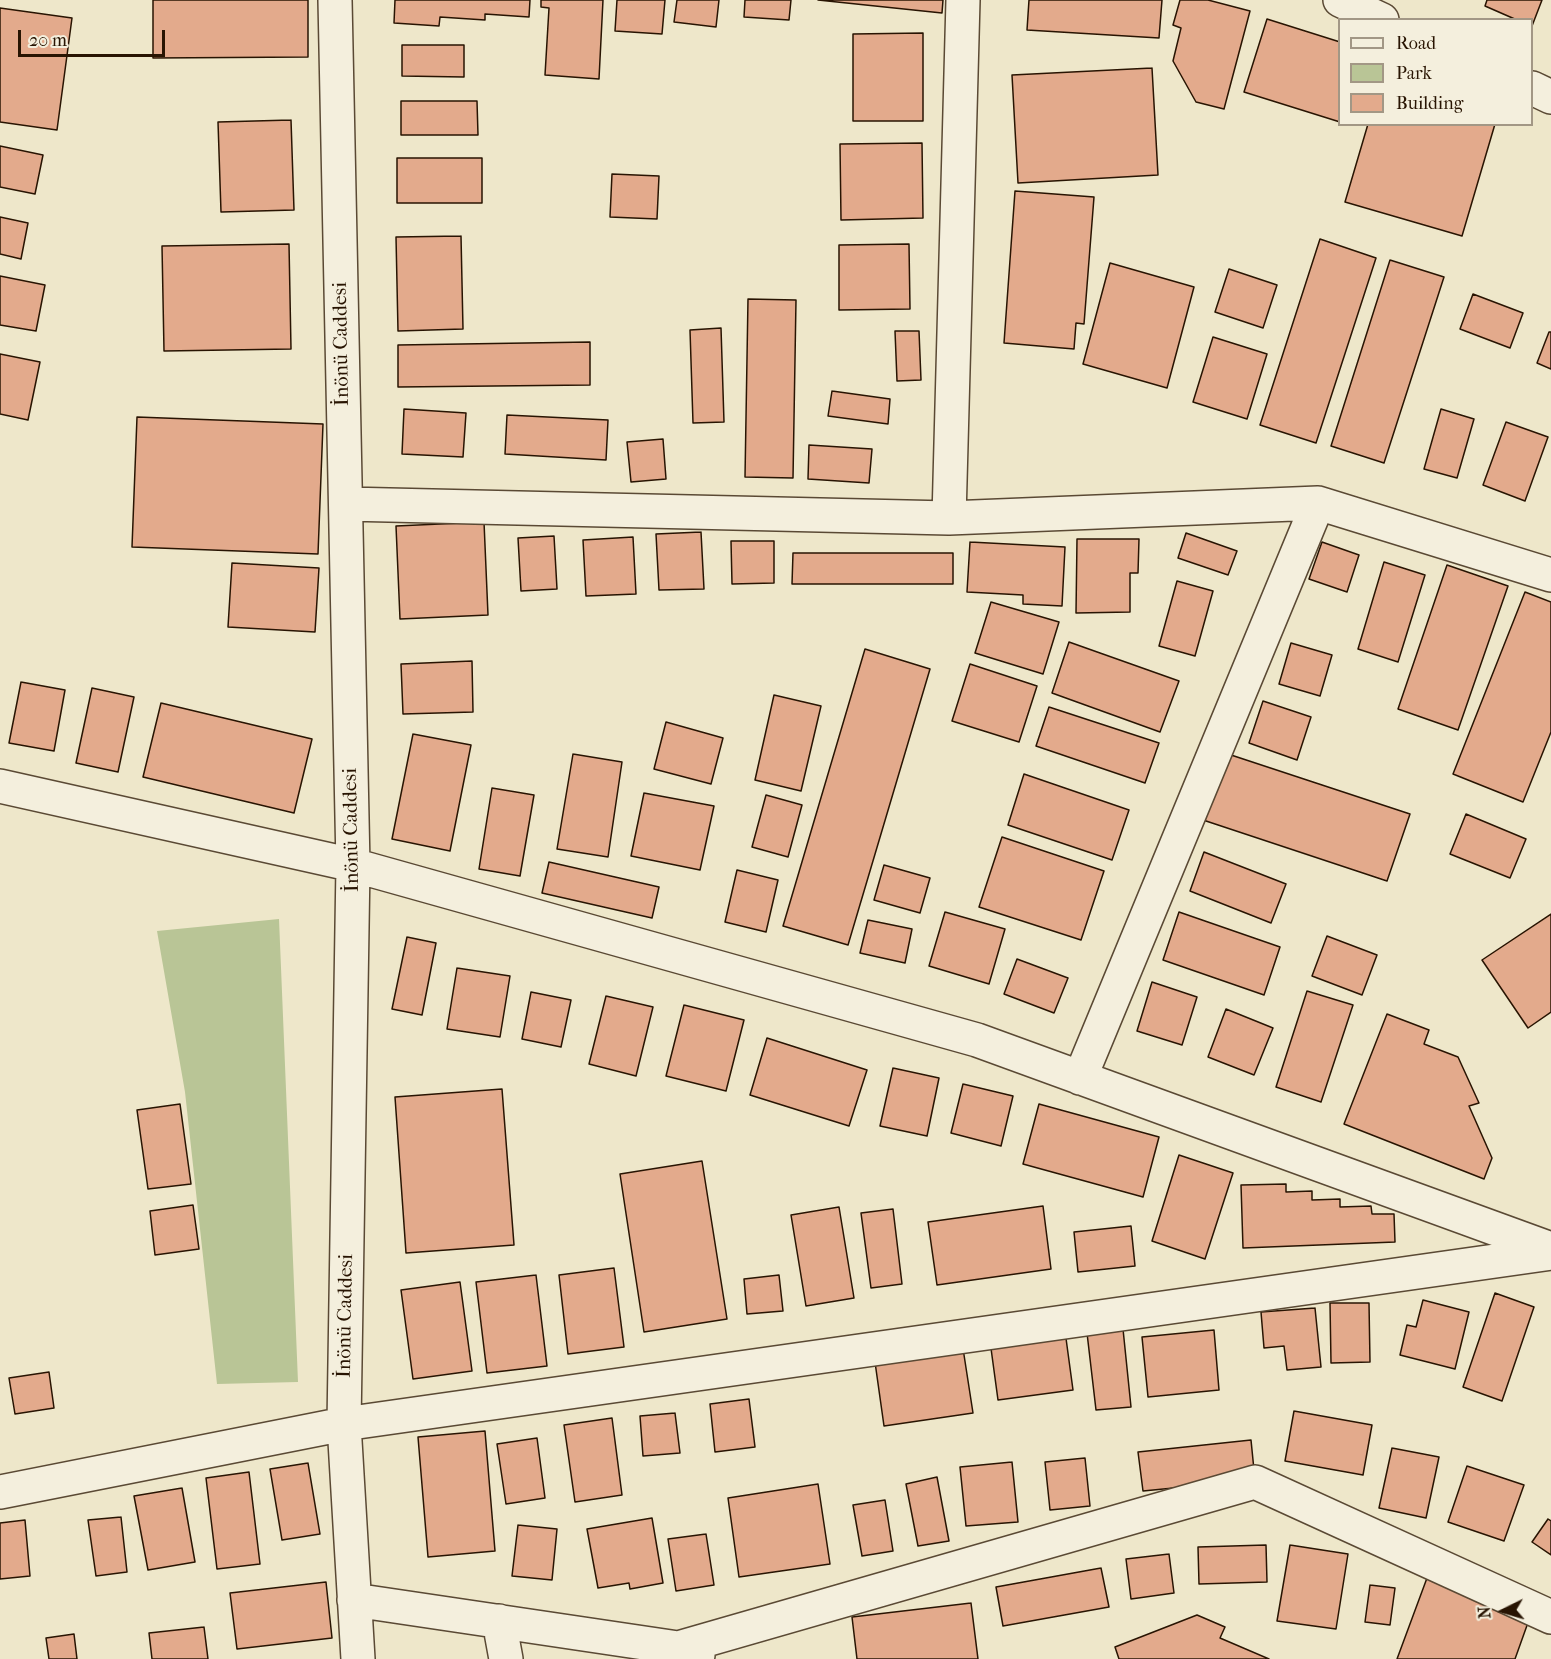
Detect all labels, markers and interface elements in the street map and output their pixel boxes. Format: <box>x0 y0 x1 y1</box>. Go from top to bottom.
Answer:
scale bar <box>21 18 168 56</box>
legend <box>1338 18 1533 126</box>
text: 20 m <box>29 30 67 51</box>
text: Road <box>1396 33 1436 54</box>
text: Park <box>1396 63 1432 84</box>
text: Building <box>1396 93 1463 114</box>
street label: İnönü Caddesi <box>329 282 355 406</box>
street label: İnönü Caddesi <box>339 768 365 892</box>
street label: İnönü Caddesi <box>333 1254 359 1378</box>
north arrow <box>1473 1581 1533 1641</box>
text: N <box>1475 1606 1495 1619</box>

